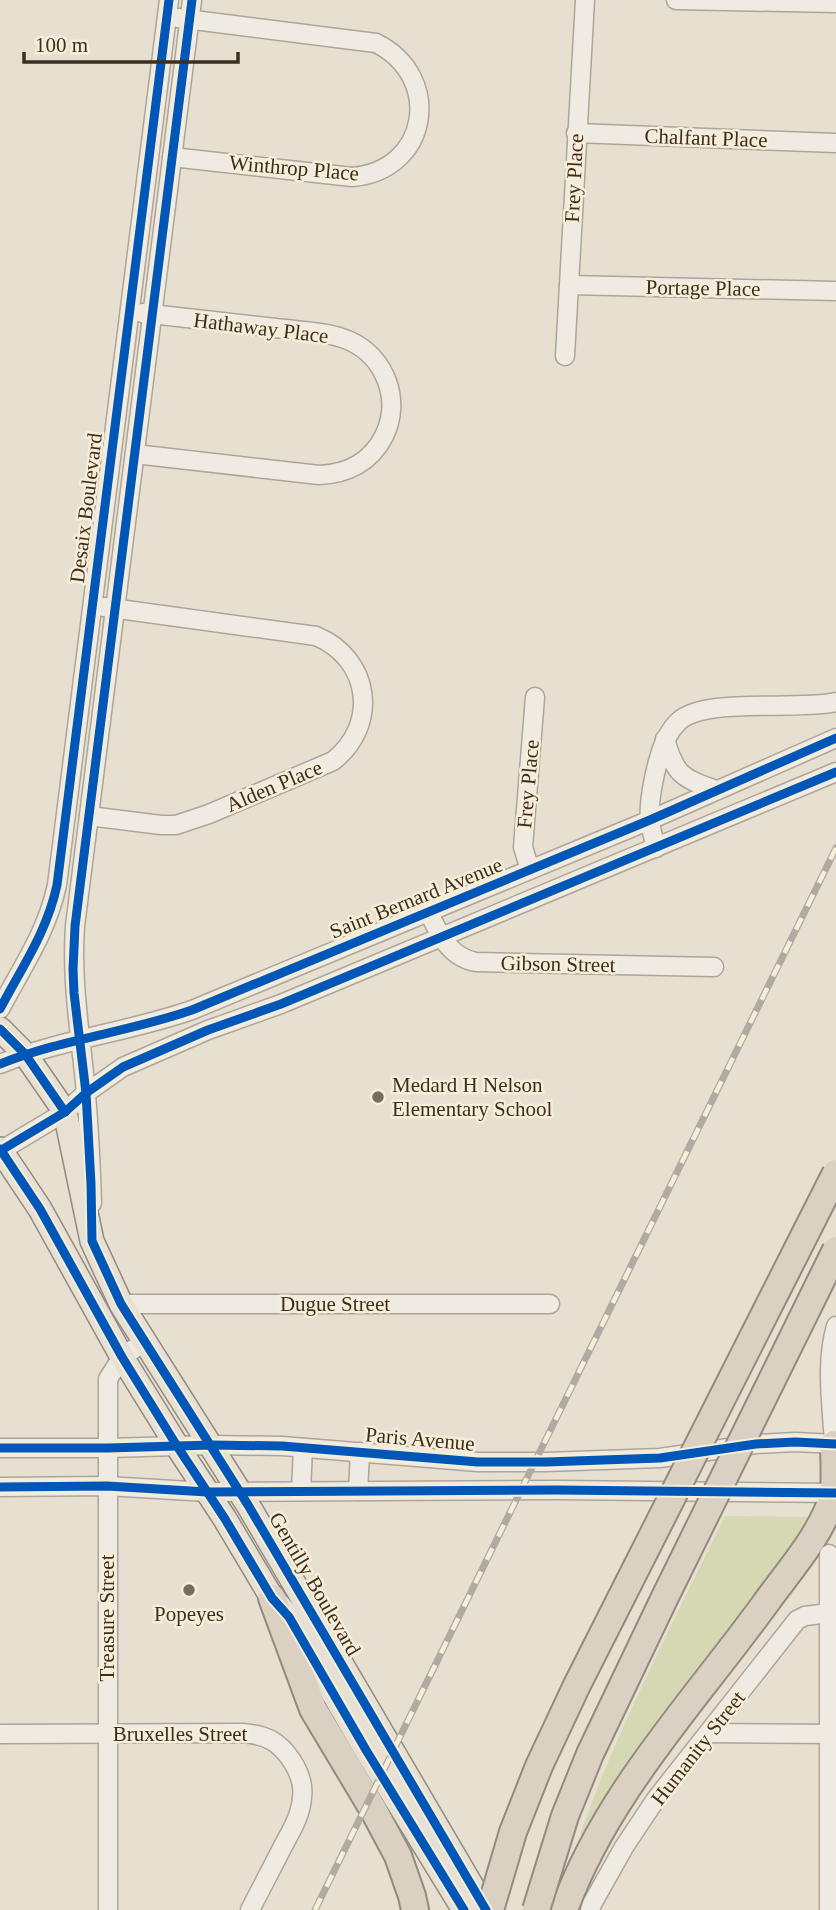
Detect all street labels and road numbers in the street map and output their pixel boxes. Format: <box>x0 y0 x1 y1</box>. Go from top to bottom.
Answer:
street label: Chalfant Place <box>644 124 768 152</box>
street label: Frey Place <box>560 133 588 223</box>
street label: Winthrop Place <box>228 150 360 186</box>
street label: Portage Place <box>645 275 761 301</box>
street label: Hathaway Place <box>192 308 330 348</box>
street label: Desaix Boulevard <box>65 431 107 584</box>
street label: Frey Place <box>512 739 544 829</box>
street label: Alden Place <box>222 755 326 817</box>
street label: Saint Bernard Avenue <box>326 852 506 944</box>
street label: Gibson Street <box>500 951 616 977</box>
street label: Dugue Street <box>280 1292 390 1316</box>
street label: Paris Avenue <box>364 1422 476 1456</box>
street label: Gentilly Boulevard <box>264 1508 366 1660</box>
street label: Treasure Street <box>95 1554 119 1681</box>
street label: Humanity Street <box>646 1686 750 1810</box>
street label: Bruxelles Street <box>113 1722 248 1746</box>

